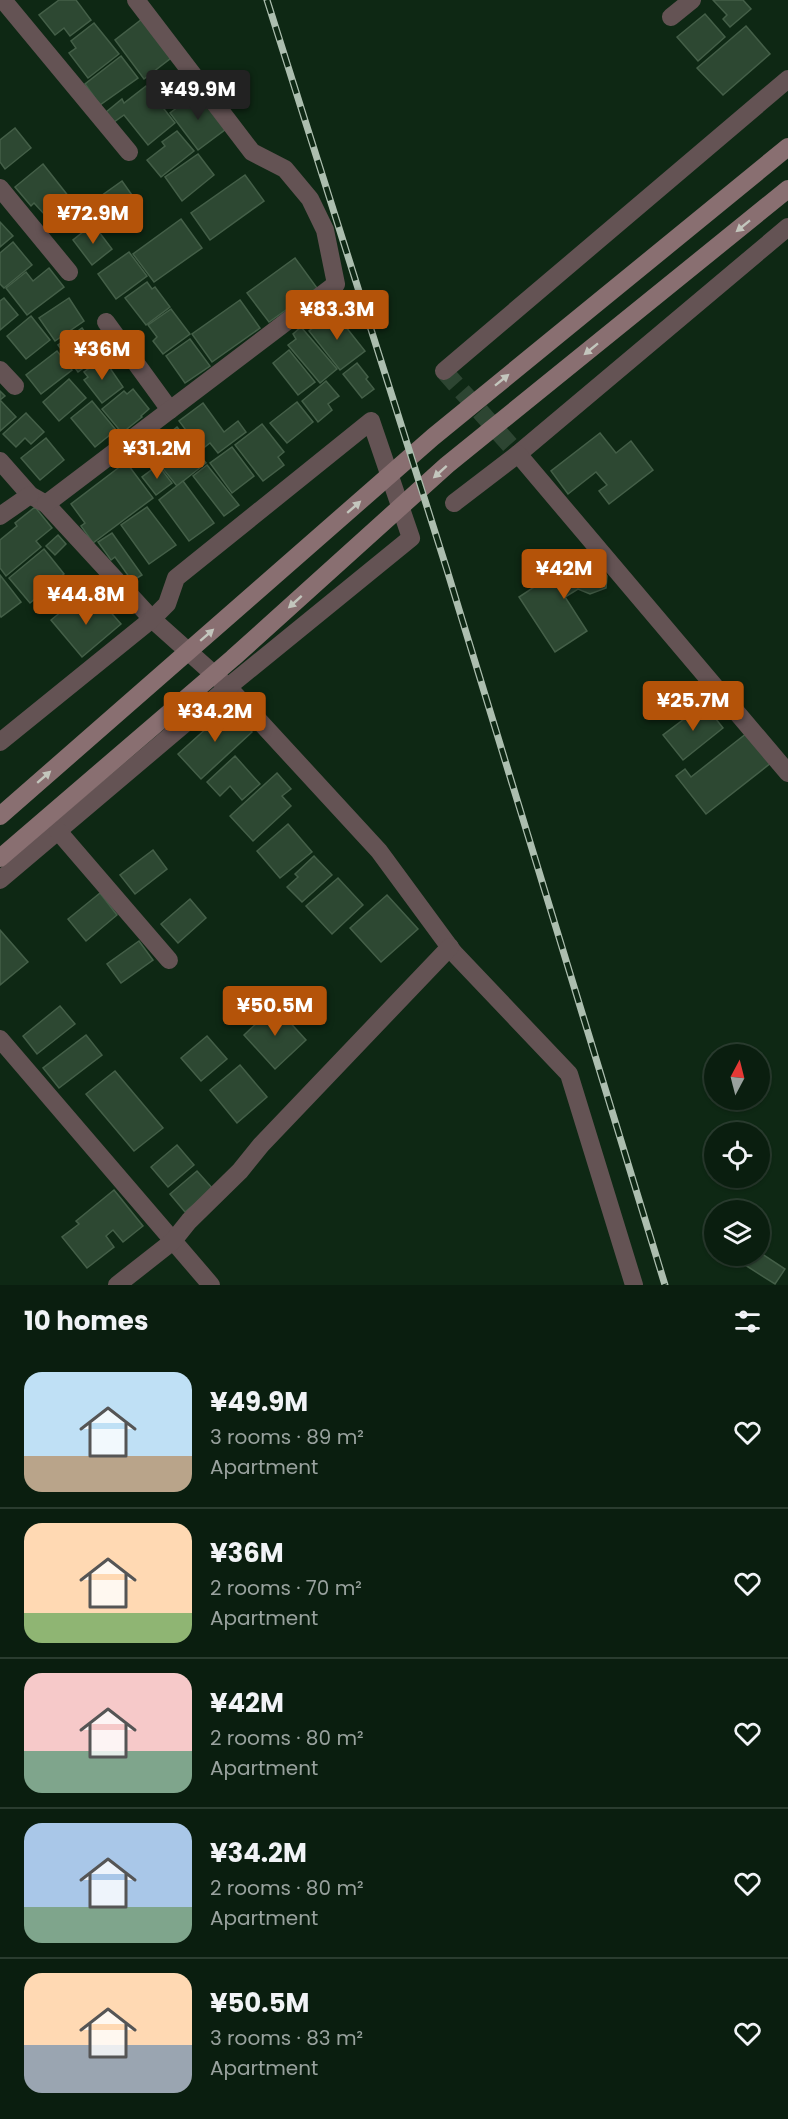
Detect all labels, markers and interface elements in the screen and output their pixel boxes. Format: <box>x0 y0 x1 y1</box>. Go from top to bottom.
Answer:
pin: ¥49.9M <box>149 70 247 121</box>
text: ¥49.9M <box>160 75 236 103</box>
pin: ¥72.9M <box>44 194 142 245</box>
text: ¥72.9M <box>57 199 129 227</box>
one-way arrow <box>735 220 750 232</box>
pin: ¥83.3M <box>288 290 386 341</box>
text: ¥83.3M <box>300 295 374 323</box>
pin: ¥36M <box>66 330 138 381</box>
text: ¥36M <box>74 335 130 363</box>
one-way arrow <box>584 342 599 355</box>
one-way arrow <box>494 374 510 387</box>
pin: ¥31.2M <box>108 429 206 480</box>
text: ¥31.2M <box>123 434 191 462</box>
one-way arrow <box>433 465 448 478</box>
one-way arrow <box>346 501 361 514</box>
pin: ¥42M <box>528 549 600 600</box>
text: ¥42M <box>536 554 592 582</box>
pin: ¥44.8M <box>37 575 135 626</box>
text: ¥44.8M <box>47 580 125 608</box>
one-way arrow <box>287 595 302 609</box>
one-way arrow <box>199 629 214 642</box>
pin: ¥25.7M <box>644 681 742 732</box>
text: ¥25.7M <box>657 686 729 714</box>
pin: ¥34.2M <box>166 692 264 743</box>
text: ¥34.2M <box>178 697 252 725</box>
one-way arrow <box>36 771 51 784</box>
pin: ¥50.5M <box>226 986 324 1037</box>
text: ¥50.5M <box>237 991 313 1019</box>
north arrow <box>704 1044 770 1110</box>
map controls <box>704 1044 770 1266</box>
button: locate <box>704 1122 770 1188</box>
button: layers <box>704 1200 770 1266</box>
text: 10 homes <box>24 1303 148 1339</box>
icon: filters <box>731 1305 764 1338</box>
text: ¥49.9M <box>210 1384 308 1420</box>
icon: home <box>72 1396 144 1468</box>
icon: heart <box>731 1416 764 1449</box>
text: 3 rooms · 89 m² <box>210 1423 364 1451</box>
text: Apartment <box>210 1453 318 1481</box>
text: ¥36M <box>210 1535 284 1571</box>
icon: home <box>72 1547 144 1619</box>
icon: heart <box>731 1567 764 1600</box>
text: 2 rooms · 70 m² <box>210 1574 362 1602</box>
text: Apartment <box>210 1604 318 1632</box>
text: ¥42M <box>210 1685 284 1721</box>
icon: home <box>72 1697 144 1769</box>
icon: heart <box>731 1717 764 1750</box>
text: 2 rooms · 80 m² <box>210 1724 364 1752</box>
text: Apartment <box>210 1754 318 1782</box>
text: ¥34.2M <box>210 1835 307 1871</box>
icon: home <box>72 1847 144 1919</box>
icon: heart <box>731 1867 764 1900</box>
text: 2 rooms · 80 m² <box>210 1874 364 1902</box>
text: Apartment <box>210 1904 318 1932</box>
text: ¥50.5M <box>210 1985 309 2021</box>
icon: home <box>72 1997 144 2069</box>
icon: heart <box>731 2017 764 2050</box>
text: 3 rooms · 83 m² <box>210 2024 363 2052</box>
text: Apartment <box>210 2054 318 2082</box>

